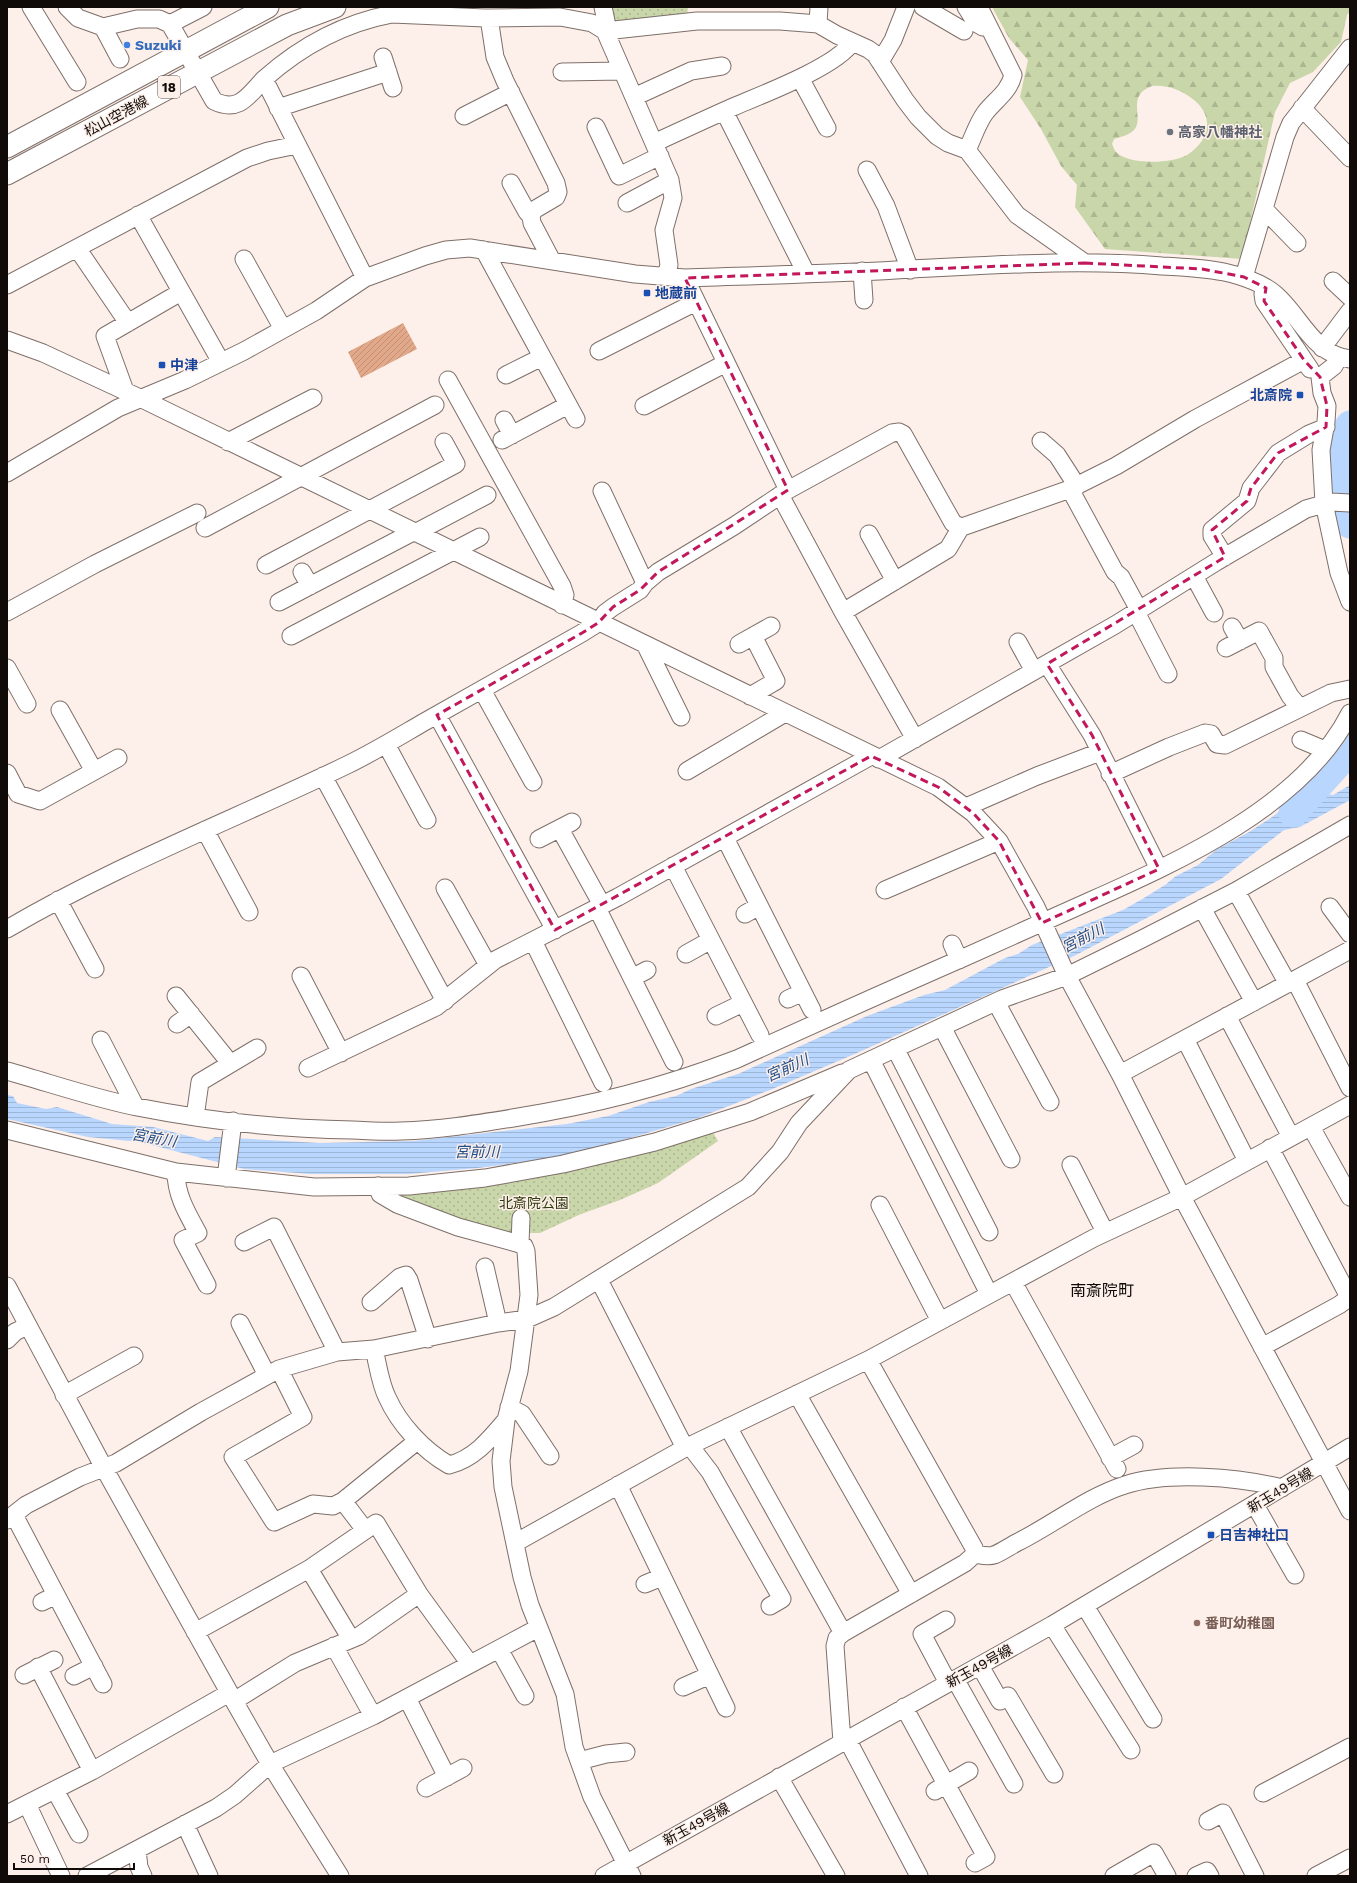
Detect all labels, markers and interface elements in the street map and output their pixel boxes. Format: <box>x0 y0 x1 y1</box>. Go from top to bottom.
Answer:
place label: Suzuki <box>135 37 181 53</box>
marker: Suzuki <box>122 40 132 50</box>
road number: 18 <box>158 76 180 98</box>
street label: 松山空港線 <box>81 93 151 139</box>
place label: 高家八幡神社 <box>1178 124 1262 140</box>
marker: 高家八幡神社 <box>1165 127 1175 137</box>
place label: 地蔵前 <box>655 285 697 301</box>
marker: 地蔵前 <box>642 288 652 298</box>
place label: 中津 <box>170 357 198 373</box>
marker: 中津 <box>157 360 167 370</box>
place label: 北斎院 <box>1250 387 1292 403</box>
marker: 北斎院 <box>1295 390 1305 400</box>
water label: 宮前川 <box>1059 919 1109 956</box>
water label: 宮前川 <box>763 1050 813 1085</box>
water label: 宮前川 <box>130 1125 180 1151</box>
water label: 宮前川 <box>454 1143 501 1161</box>
park label: 北斎院公園 <box>499 1195 569 1211</box>
district label: 南斎院町 <box>1070 1281 1134 1300</box>
street label: 新玉49号線 <box>1245 1464 1315 1516</box>
place label: 日吉神社口 <box>1219 1527 1289 1543</box>
marker: 日吉神社口 <box>1206 1530 1216 1540</box>
place label: 番町幼稚園 <box>1205 1615 1275 1631</box>
marker: 番町幼稚園 <box>1192 1618 1202 1628</box>
street label: 新玉49号線 <box>943 1641 1015 1691</box>
street label: 新玉49号線 <box>660 1799 732 1849</box>
scale bar <box>14 1845 134 1871</box>
text: 50 m <box>20 1852 50 1866</box>

